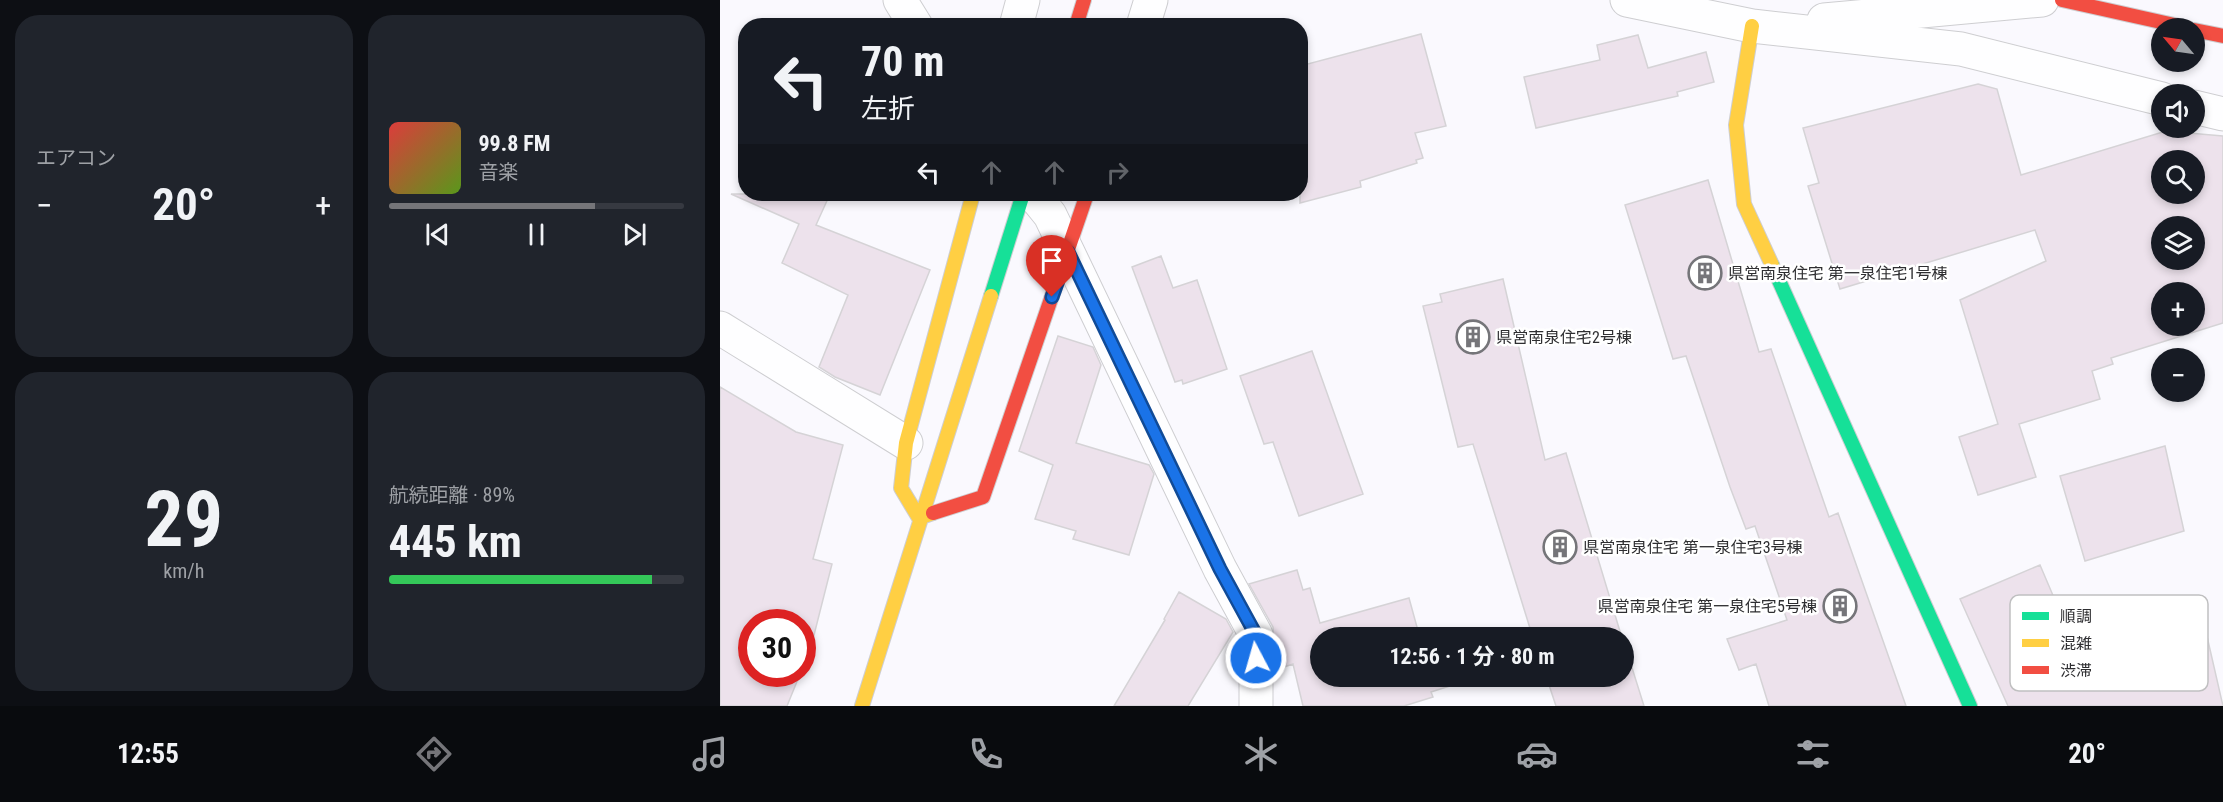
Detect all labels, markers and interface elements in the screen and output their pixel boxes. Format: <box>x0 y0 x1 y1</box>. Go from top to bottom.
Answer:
north arrow <box>2151 18 2205 72</box>
map controls <box>2151 18 2205 402</box>
text: 70 m <box>861 37 944 86</box>
icon: left <box>762 42 840 120</box>
button: sound <box>2151 84 2205 138</box>
text: 左折 <box>861 93 915 125</box>
text: 99.8 FM <box>479 131 550 156</box>
text: エアコン <box>36 146 116 170</box>
button: search <box>2151 150 2205 204</box>
icon: left <box>912 156 945 189</box>
icon: ahead <box>975 156 1008 189</box>
icon: ahead <box>1038 156 1071 189</box>
icon: right <box>1101 156 1134 189</box>
text: 音楽 <box>479 160 519 184</box>
text: 20° <box>152 178 215 231</box>
text: − <box>36 186 53 225</box>
text: + <box>315 186 331 225</box>
button: layers <box>2151 216 2205 270</box>
icon: previous <box>421 218 454 251</box>
icon: pause <box>520 218 553 251</box>
icon: next <box>618 218 651 251</box>
pin <box>1026 235 1077 297</box>
icon: arrive <box>1035 244 1068 277</box>
building icon: 県営南泉住宅 第一泉住宅1号棟 <box>1687 255 1723 291</box>
place label: 県営南泉住宅 第一泉住宅1号棟 <box>1728 264 1948 283</box>
button: + <box>2151 282 2205 336</box>
building icon: 県営南泉住宅2号棟 <box>1455 319 1491 355</box>
place label: 県営南泉住宅2号棟 <box>1496 328 1632 347</box>
button: − <box>2151 348 2205 402</box>
text: 29 <box>144 474 223 565</box>
text: 航続距離 · 89% <box>389 483 515 507</box>
text: 445 km <box>389 515 522 568</box>
building icon: 県営南泉住宅 第一泉住宅3号棟 <box>1542 529 1578 565</box>
place label: 県営南泉住宅 第一泉住宅3号棟 <box>1583 538 1803 557</box>
text: km/h <box>163 559 204 583</box>
building icon: 県営南泉住宅 第一泉住宅5号棟 <box>1822 588 1858 624</box>
legend <box>2010 595 2208 691</box>
place label: 県営南泉住宅 第一泉住宅5号棟 <box>1597 597 1817 616</box>
text: 順調 <box>2060 607 2092 626</box>
speed limit sign: 30 <box>738 609 816 687</box>
position arrow <box>1224 626 1288 690</box>
text: 混雑 <box>2060 634 2092 653</box>
text: 12:56 · 1 分 · 80 m <box>1389 644 1555 669</box>
text: 渋滞 <box>2060 661 2092 680</box>
icon: directions <box>413 733 455 775</box>
icon: music <box>689 733 731 775</box>
icon: phone <box>965 733 1007 775</box>
icon: climate <box>1240 733 1282 775</box>
icon: car <box>1516 733 1558 775</box>
icon: filters <box>1792 733 1834 775</box>
text: 12:55 <box>117 738 179 770</box>
text: 20° <box>2068 738 2106 770</box>

